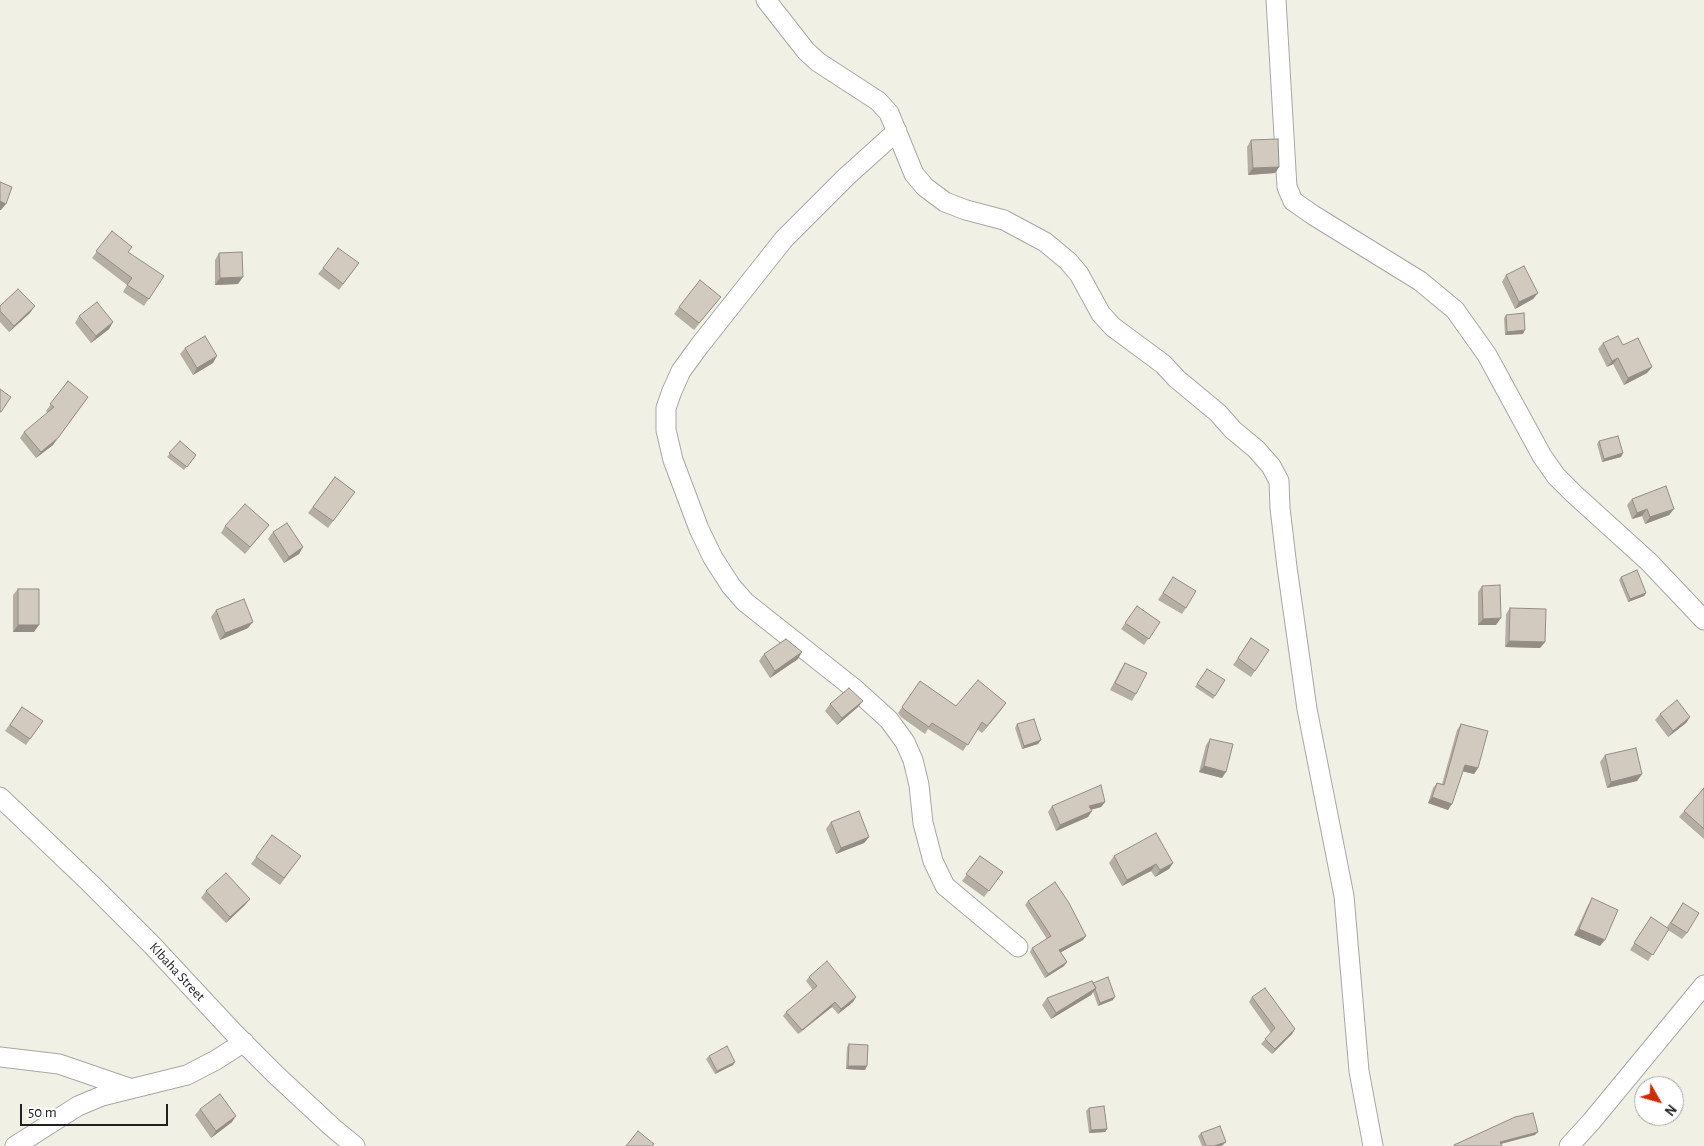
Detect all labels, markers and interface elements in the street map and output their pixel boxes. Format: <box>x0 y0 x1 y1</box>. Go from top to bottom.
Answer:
street label: KIbaha Street <box>146 939 208 1005</box>
north arrow <box>1634 1076 1684 1126</box>
scale bar <box>22 1094 170 1126</box>
text: N <box>1662 1101 1679 1118</box>
text: 50 m <box>28 1105 57 1120</box>

